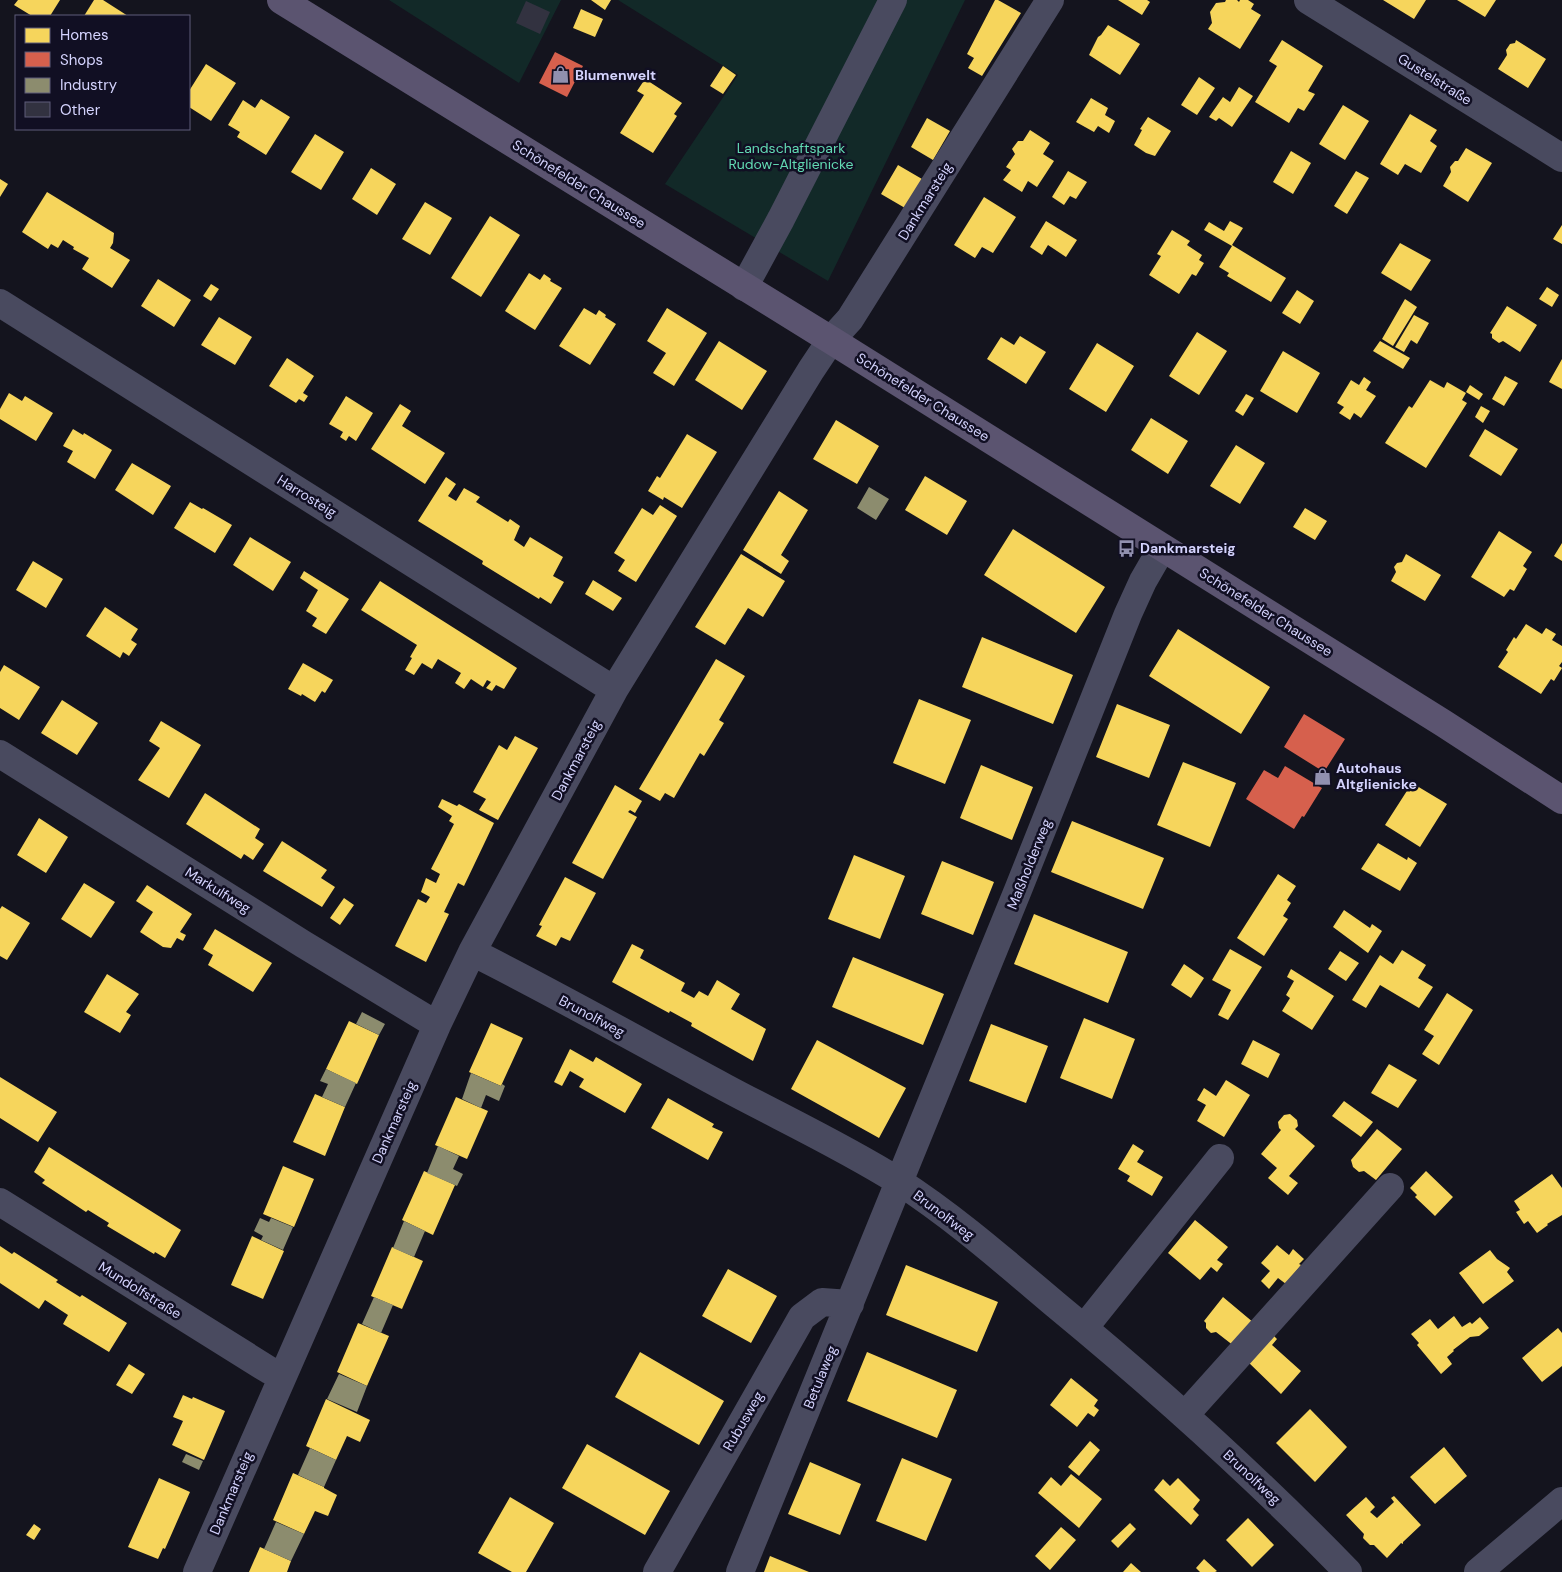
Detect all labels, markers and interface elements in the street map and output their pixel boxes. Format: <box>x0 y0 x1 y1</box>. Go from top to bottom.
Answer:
legend <box>15 15 190 130</box>
text: Homes <box>60 25 109 45</box>
street label: Gustelstraße <box>1395 49 1475 109</box>
text: Shops <box>60 50 103 70</box>
shop icon: Blumenwelt <box>551 65 571 85</box>
place label: Blumenwelt <box>575 66 656 84</box>
text: Industry <box>60 75 118 95</box>
text: Other <box>60 100 101 120</box>
street label: Schönefelder Chaussee <box>509 136 649 232</box>
park label: Landschaftspark Rudow-Altglienicke <box>728 139 854 173</box>
street label: Dankmarsteig <box>894 158 956 243</box>
street label: Schönefelder Chaussee <box>853 349 993 445</box>
street label: Harrosteig <box>274 471 340 521</box>
bus stop icon: Dankmarsteig <box>1116 538 1136 558</box>
place label: Dankmarsteig <box>1140 539 1236 557</box>
street label: Schönefelder Chaussee <box>1196 564 1336 660</box>
street label: Dankmarsteig <box>547 716 605 803</box>
place label: Autohaus Altglienicke <box>1336 759 1417 793</box>
shop icon: Autohaus Altglienicke <box>1312 766 1332 786</box>
street label: Maßholderweg <box>1003 816 1055 912</box>
street label: Markulfweg <box>182 863 254 917</box>
street label: Brunolfweg <box>556 991 628 1041</box>
street label: Dankmarsteig <box>368 1078 420 1166</box>
street label: Brunolfweg <box>910 1186 978 1244</box>
street label: Mundolfstraße <box>95 1257 185 1323</box>
street label: Betulaweg <box>799 1343 841 1411</box>
street label: Rubusweg <box>719 1388 767 1454</box>
street label: Brunolfweg <box>1220 1446 1285 1508</box>
street label: Dankmarsteig <box>205 1448 257 1537</box>

